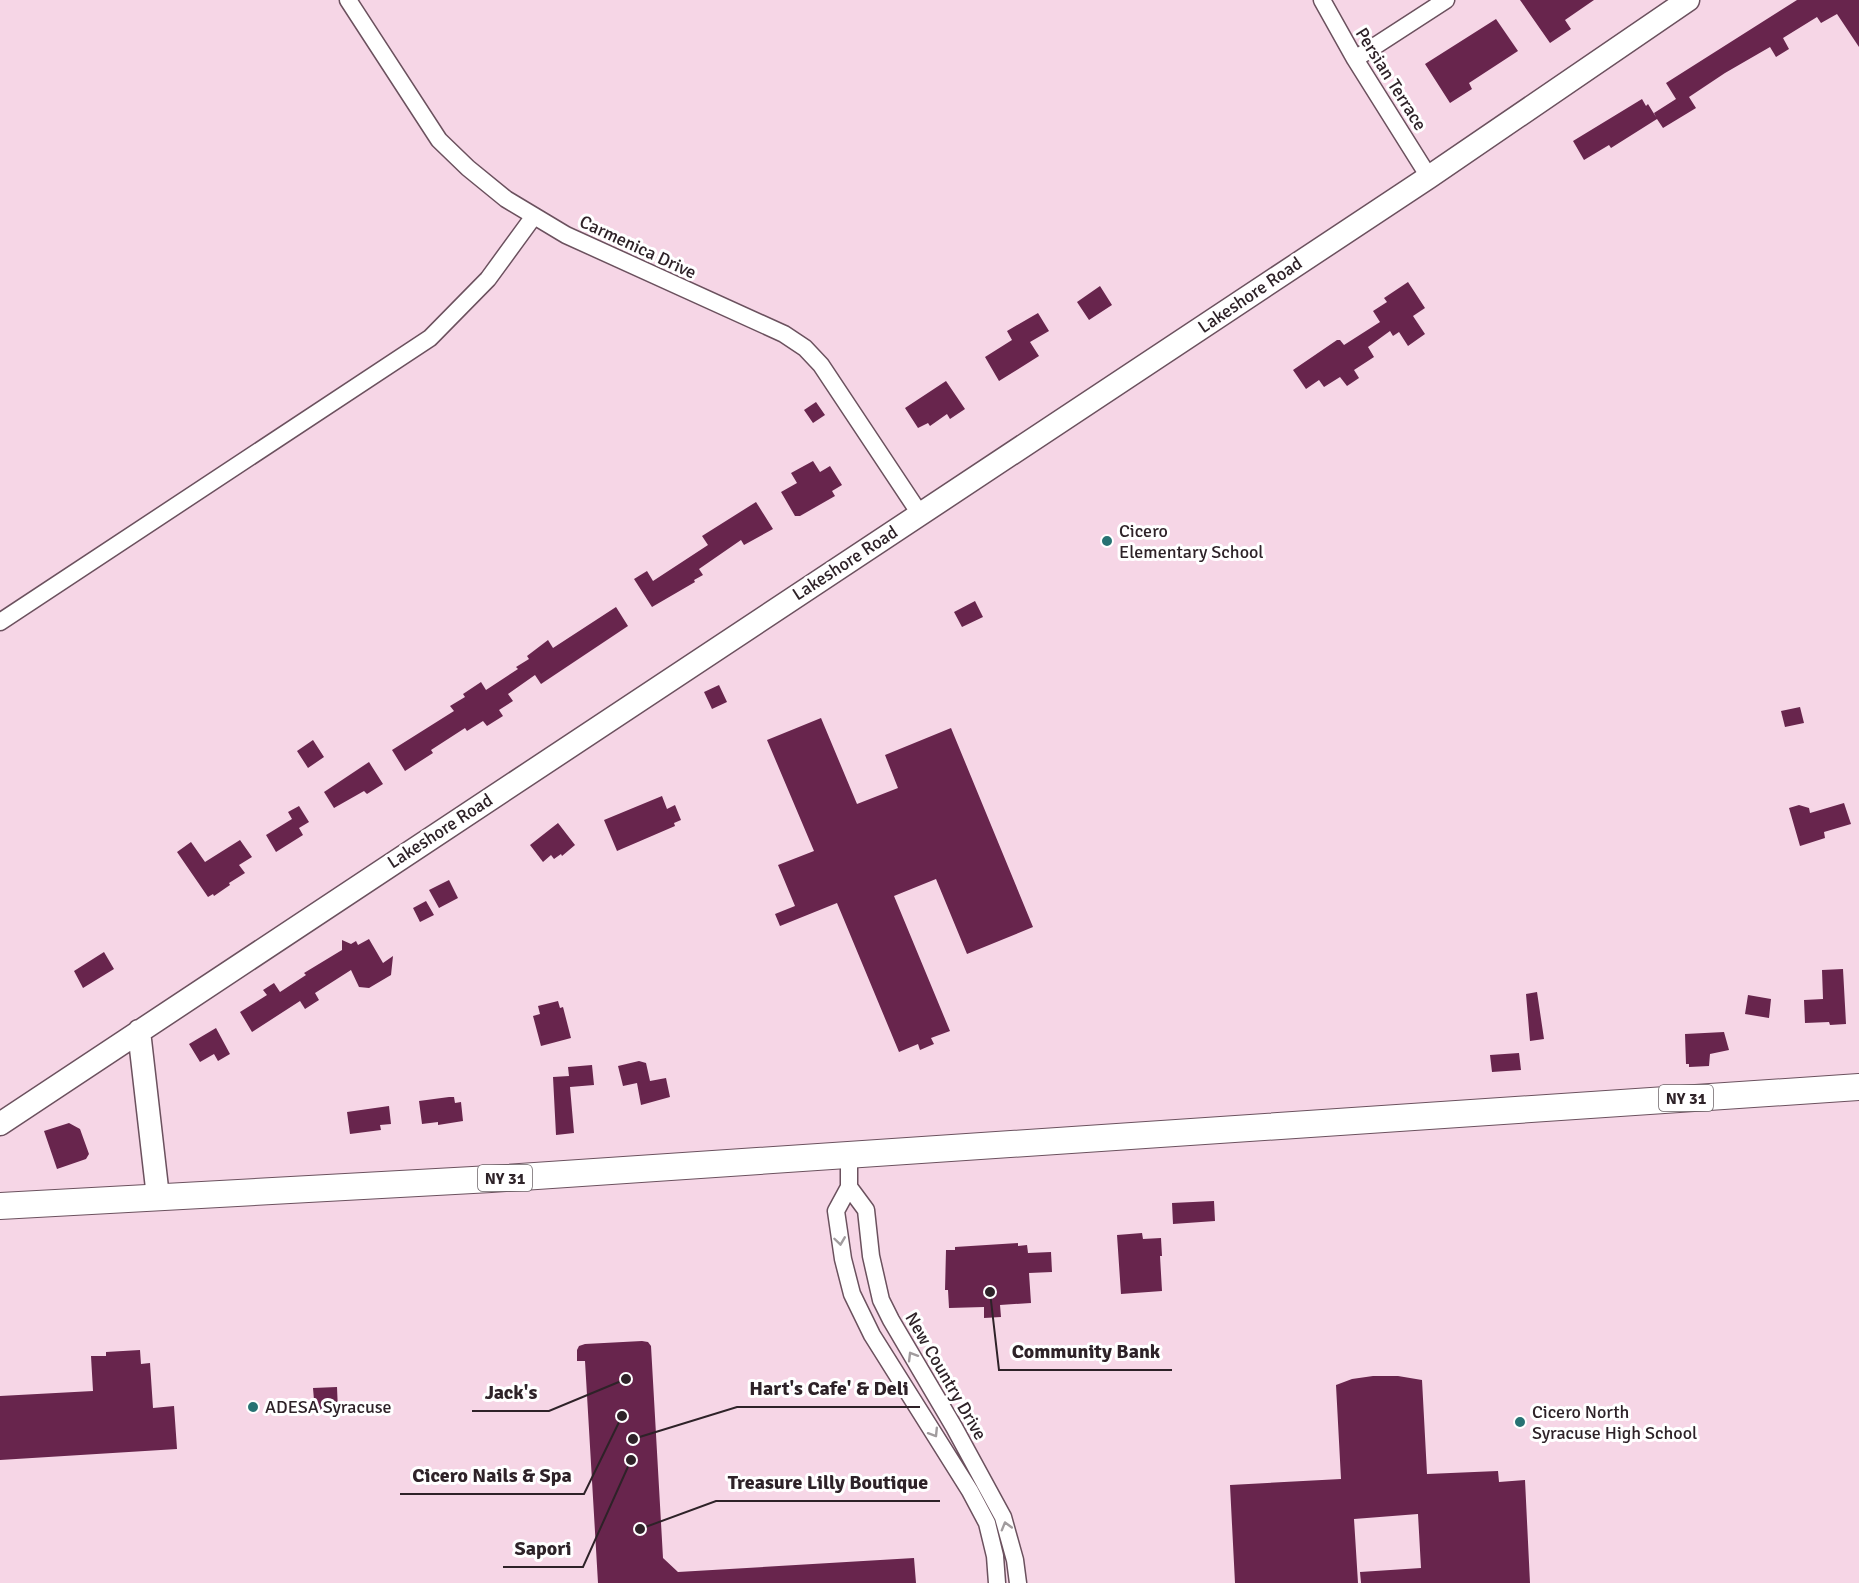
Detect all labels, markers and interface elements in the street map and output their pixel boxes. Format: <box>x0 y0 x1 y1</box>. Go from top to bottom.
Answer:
street label: Persian Terrace <box>1351 24 1431 134</box>
street label: Carmenica Drive <box>576 210 700 284</box>
street label: Lakeshore Road <box>1194 252 1306 338</box>
place label: Cicero Elementary School <box>1119 520 1264 563</box>
street label: Lakeshore Road <box>788 521 902 605</box>
marker: Cicero Elementary School <box>1100 534 1114 548</box>
street label: Lakeshore Road <box>383 789 497 873</box>
road number: NY 31 <box>1659 1085 1713 1111</box>
road number: NY 31 <box>478 1165 532 1191</box>
one-way arrow <box>834 1237 846 1246</box>
street label: New Country Drive <box>901 1308 991 1444</box>
callout: Community Bank <box>999 1332 1172 1370</box>
text: Community Bank <box>1012 1339 1161 1364</box>
one-way arrow <box>907 1352 919 1362</box>
callout: Hart's Cafe' & Deli <box>737 1369 920 1407</box>
callout: Jack's <box>472 1373 549 1411</box>
text: Hart's Cafe' & Deli <box>749 1376 909 1401</box>
text: Jack's <box>485 1380 537 1405</box>
place label: ADESA Syracuse <box>265 1396 392 1418</box>
marker: ADESA Syracuse <box>246 1400 260 1414</box>
place label: Cicero North Syracuse High School <box>1532 1401 1697 1444</box>
marker: Cicero North Syracuse High School <box>1513 1415 1527 1429</box>
one-way arrow <box>927 1427 938 1438</box>
callout: Cicero Nails & Spa <box>400 1456 584 1494</box>
text: Cicero Nails & Spa <box>412 1463 572 1488</box>
callout: Treasure Lilly Boutique <box>716 1463 940 1501</box>
text: Treasure Lilly Boutique <box>728 1470 928 1495</box>
one-way arrow <box>1001 1521 1013 1532</box>
callout: Sapori <box>503 1529 583 1567</box>
text: Sapori <box>515 1536 571 1561</box>

